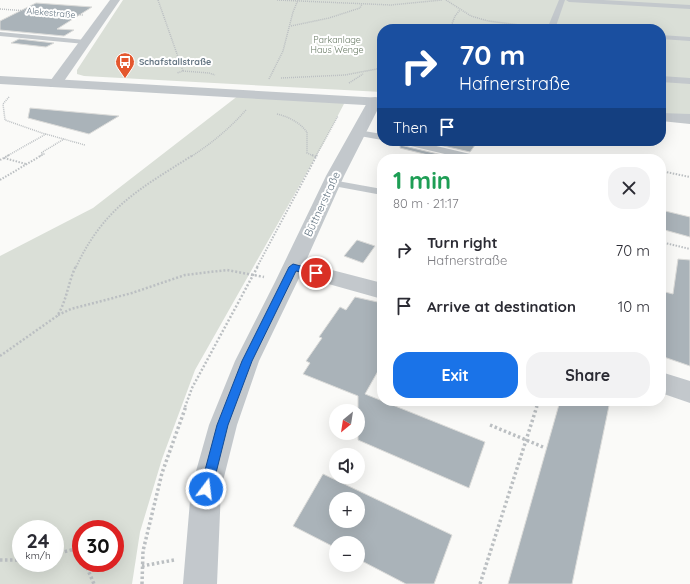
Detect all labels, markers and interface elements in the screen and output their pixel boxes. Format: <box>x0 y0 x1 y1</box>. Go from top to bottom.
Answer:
street label: Alekestraße <box>26 5 76 20</box>
park label: Parkanlage Haus Wenge <box>310 34 364 55</box>
text: 70 m <box>459 37 525 72</box>
icon: right <box>393 40 445 92</box>
bus stop icon: Schafstallstraße <box>114 51 136 79</box>
place label: Schafstallstraße <box>139 56 211 67</box>
text: Hafnerstraße <box>459 72 570 95</box>
icon: arrive <box>436 116 458 138</box>
text: Then <box>393 118 428 137</box>
text: 1 min <box>393 165 451 195</box>
button: close <box>608 167 650 209</box>
street label: Büttnerstraße <box>301 169 343 239</box>
text: 80 m · 21:17 <box>393 195 459 211</box>
text: Turn right <box>427 233 498 252</box>
icon: right <box>393 239 415 261</box>
text: 70 m <box>616 241 650 260</box>
text: Hafnerstraße <box>427 252 507 268</box>
pin <box>299 256 333 290</box>
icon: arrive <box>305 262 327 284</box>
icon: arrive <box>393 295 415 317</box>
text: Arrive at destination <box>427 297 576 316</box>
text: 10 m <box>618 297 650 316</box>
button: Exit <box>393 352 518 398</box>
button: Share <box>526 352 650 398</box>
north arrow <box>329 404 365 440</box>
map controls <box>329 404 365 572</box>
button: sound <box>329 448 365 484</box>
position arrow <box>185 468 227 510</box>
button: + <box>329 492 365 528</box>
speed limit sign: 30 <box>72 520 124 572</box>
text: 24 <box>26 528 50 553</box>
button: − <box>329 536 365 572</box>
text: km/h <box>25 549 51 562</box>

